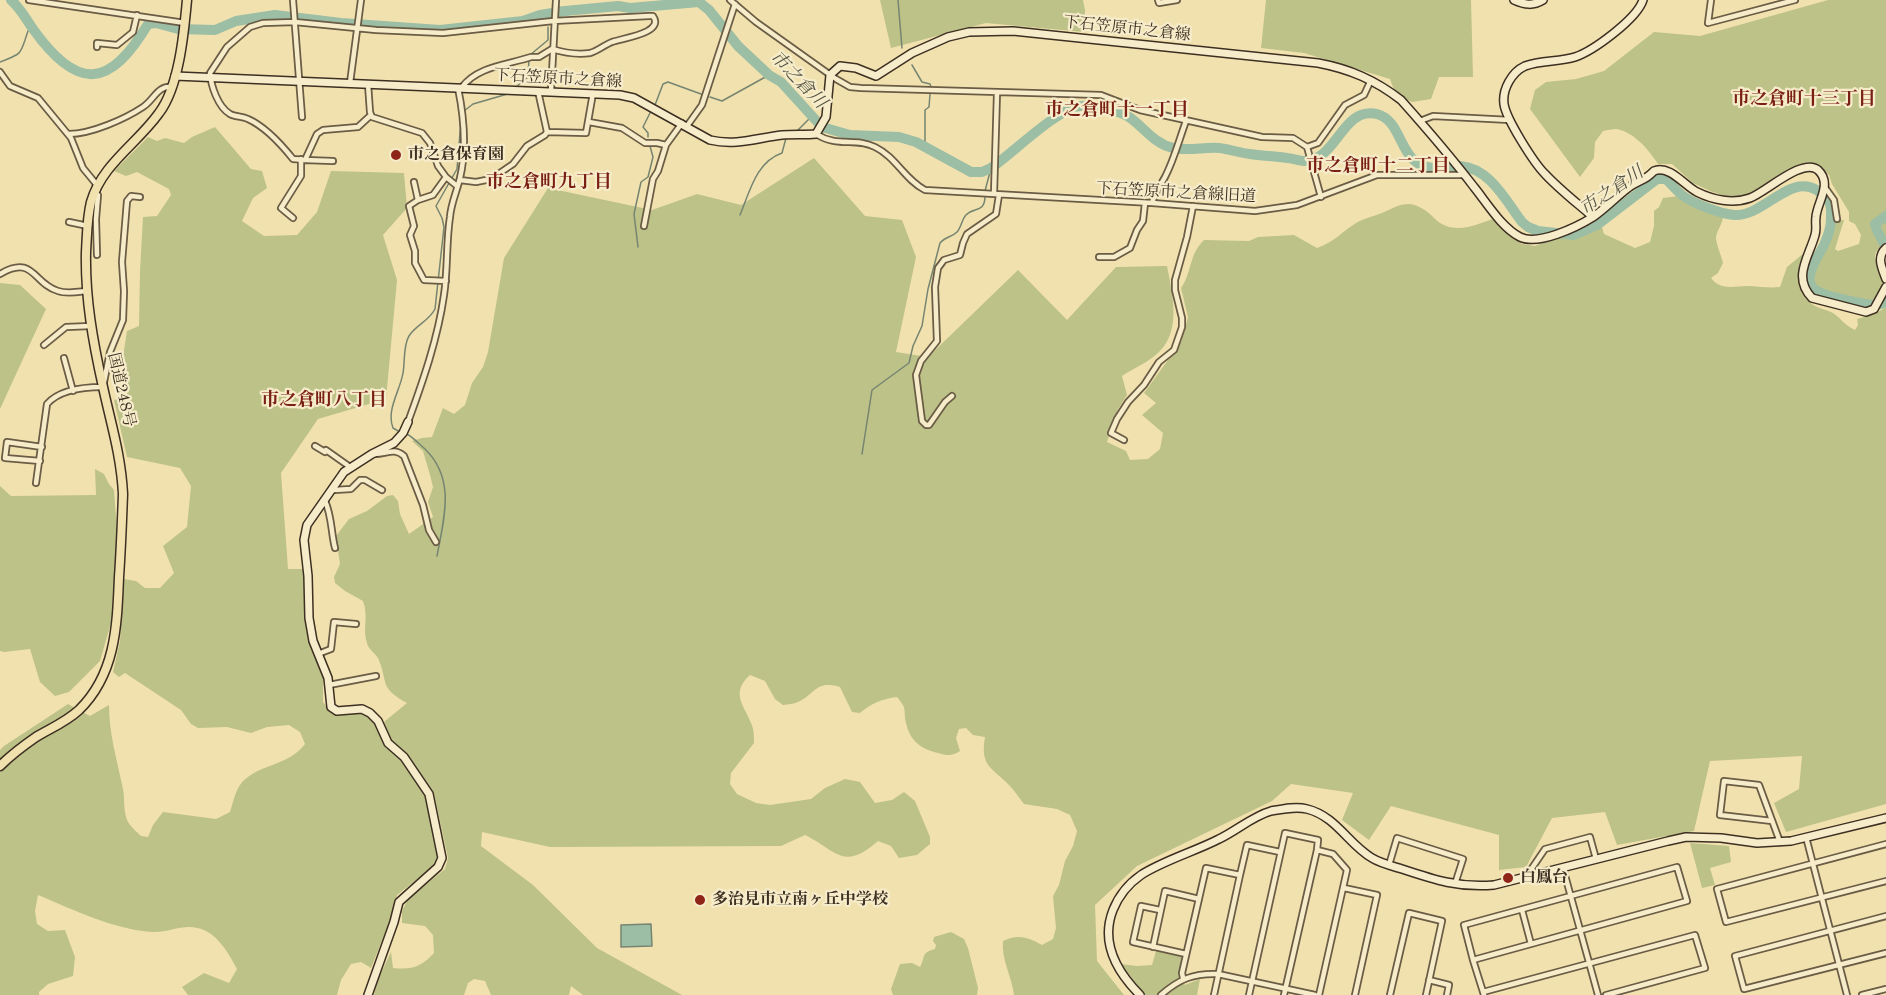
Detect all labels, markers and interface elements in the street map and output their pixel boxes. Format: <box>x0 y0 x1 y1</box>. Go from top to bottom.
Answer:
street label: 下石笠原市之倉線 <box>1062 13 1192 45</box>
water label: 市之倉川 <box>765 47 831 113</box>
street label: 下石笠原市之倉線 <box>494 66 622 92</box>
district label: 市之倉町十三丁目 <box>1732 88 1876 110</box>
district label: 市之倉町十一丁目 <box>1045 99 1189 121</box>
place label: 市之倉保育園 <box>408 145 504 165</box>
marker: 市之倉保育園 <box>389 148 403 162</box>
district label: 市之倉町十二丁目 <box>1306 155 1450 177</box>
water label: 市之倉川 <box>1576 162 1648 220</box>
district label: 市之倉町九丁目 <box>486 171 612 193</box>
street label: 下石笠原市之倉線旧道 <box>1096 179 1256 207</box>
street label: 国道248号 <box>103 351 139 429</box>
district label: 市之倉町八丁目 <box>261 389 387 411</box>
place label: 白鳳台 <box>1520 868 1568 888</box>
marker: 白鳳台 <box>1501 871 1515 885</box>
place label: 多治見市立南ヶ丘中学校 <box>712 890 888 910</box>
marker: 多治見市立南ヶ丘中学校 <box>693 893 707 907</box>

